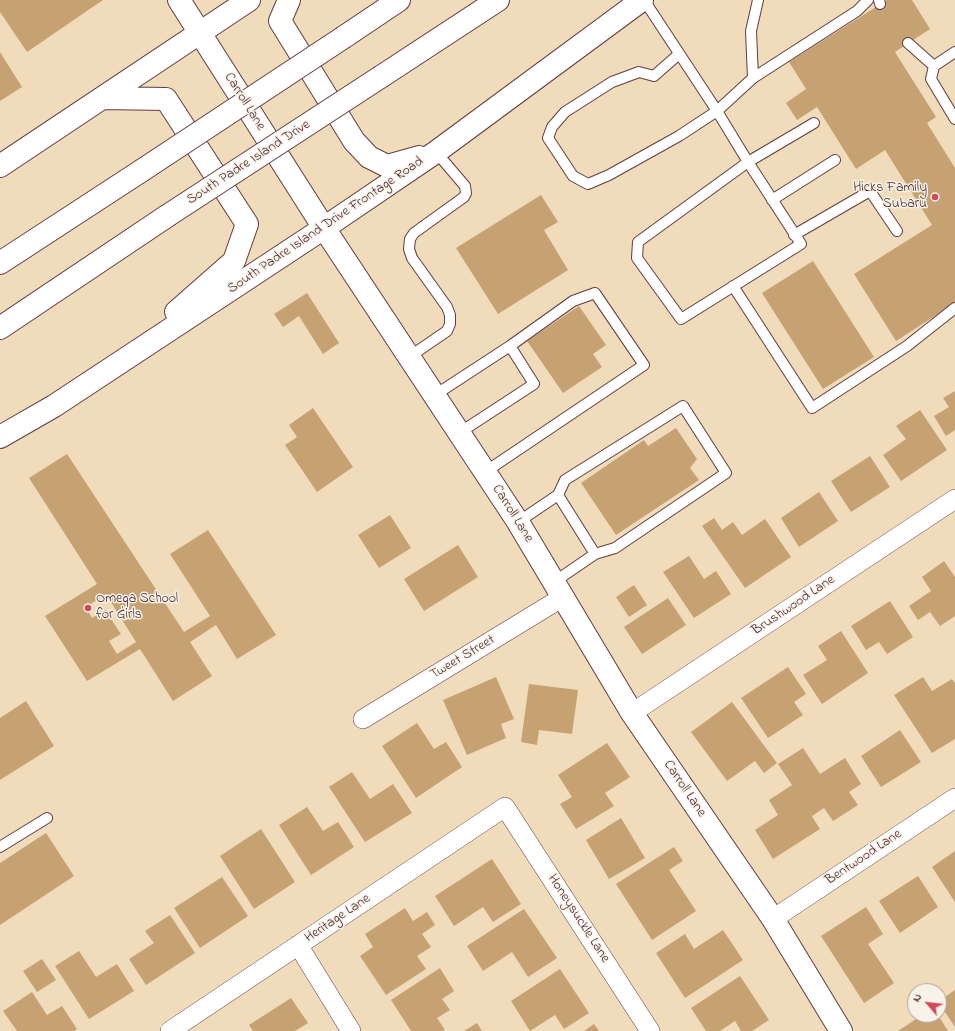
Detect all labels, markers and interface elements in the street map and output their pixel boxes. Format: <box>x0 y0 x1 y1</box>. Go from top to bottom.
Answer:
street label: Carroll Lane <box>220 70 268 134</box>
street label: South Padre Island Drive <box>184 117 314 209</box>
street label: South Padre Island Drive Frontage Road <box>225 154 427 298</box>
place label: Hicks Family Subaru <box>853 181 927 214</box>
marker: Hicks Family Subaru <box>930 192 940 202</box>
street label: Carroll Lane <box>488 482 536 546</box>
street label: Brushwood Lane <box>749 572 839 640</box>
place label: Omega School for Girls <box>96 592 178 624</box>
marker: Omega School for Girls <box>83 603 93 613</box>
street label: Tweet Street <box>428 632 498 684</box>
street label: Carroll Lane <box>659 757 709 821</box>
street label: Bentwood Lane <box>823 826 905 890</box>
street label: Honeysuckle Lane <box>543 872 613 966</box>
street label: Heritage Lane <box>302 891 374 947</box>
north arrow <box>907 983 947 1023</box>
text: N <box>908 991 926 1005</box>

